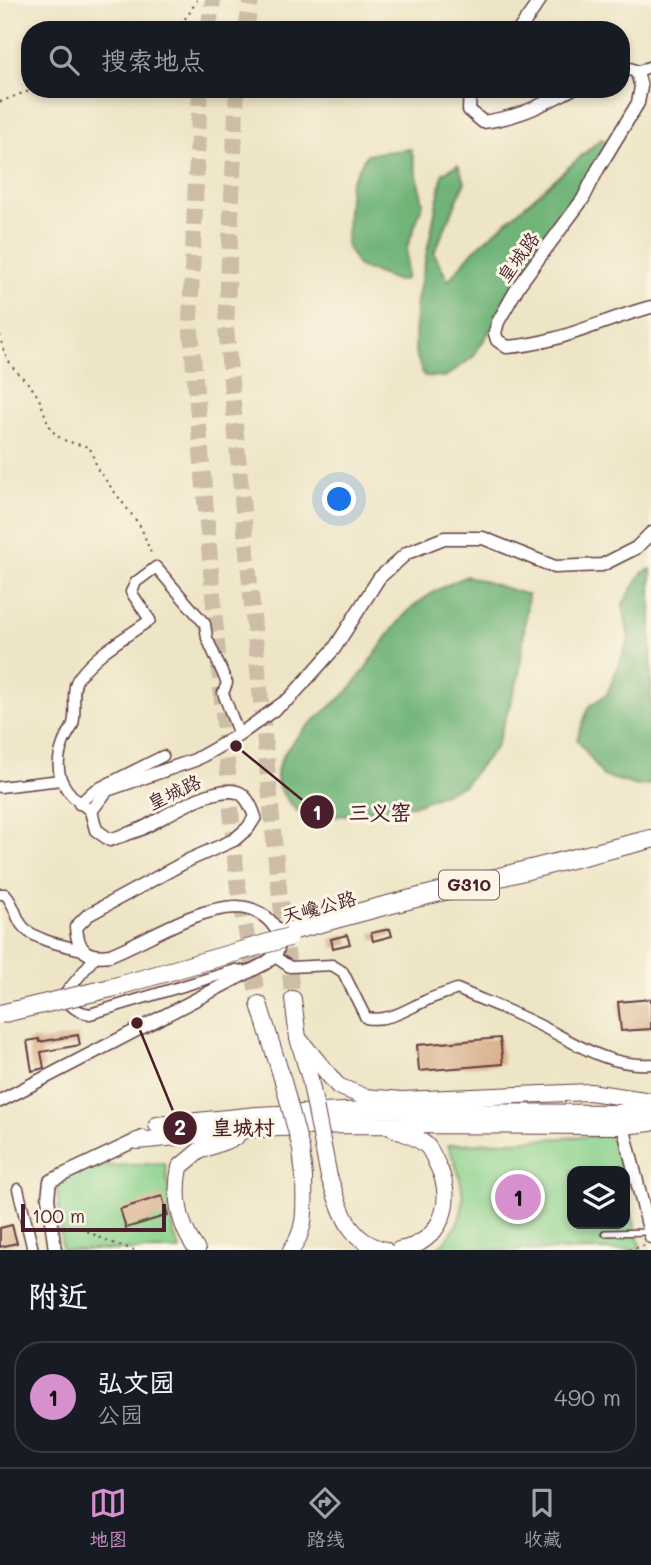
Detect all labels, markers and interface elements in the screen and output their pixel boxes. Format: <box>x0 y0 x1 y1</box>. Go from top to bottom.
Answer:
search box <box>21 21 630 98</box>
icon: search <box>45 41 83 79</box>
text: 搜索地点 <box>101 43 205 77</box>
street label: 皇城路 <box>491 226 544 287</box>
your location <box>322 482 356 516</box>
street label: 皇城路 <box>143 768 205 815</box>
callout: 三义窑 <box>299 791 425 833</box>
text: 1 <box>312 798 322 825</box>
text: 三义窑 <box>349 798 412 825</box>
road number: G310 <box>439 870 499 900</box>
street label: 天巉公路 <box>279 885 359 928</box>
callout: 皇城村 <box>162 1107 288 1149</box>
text: 2 <box>174 1113 186 1140</box>
text: 皇城村 <box>212 1113 275 1140</box>
map controls <box>567 1166 630 1229</box>
button: layers <box>567 1166 630 1229</box>
pin: 1 <box>495 1171 541 1223</box>
scale bar <box>21 1201 166 1233</box>
text: 100 m <box>32 1203 85 1228</box>
text: 附近 <box>28 1275 88 1315</box>
text: 弘文园 <box>97 1365 175 1399</box>
text: 1 <box>48 1382 58 1412</box>
text: 490 m <box>554 1382 621 1412</box>
text: 公园 <box>97 1399 143 1429</box>
tab: 地图 <box>89 1484 128 1551</box>
tab: 路线 <box>306 1484 345 1551</box>
tab: 收藏 <box>523 1484 562 1551</box>

